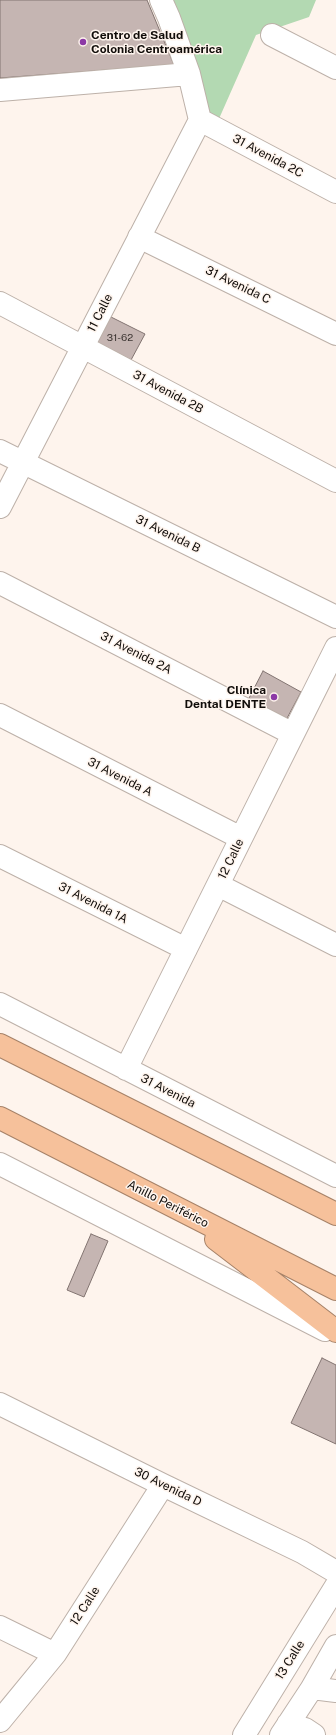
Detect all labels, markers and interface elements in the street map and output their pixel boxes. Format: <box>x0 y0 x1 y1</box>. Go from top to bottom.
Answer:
place label: Centro de Salud Colonia Centroamérica <box>91 28 222 56</box>
marker: Centro de Salud Colonia Centroamérica <box>78 37 88 47</box>
street label: 31 Avenida 2C <box>230 131 306 181</box>
street label: 31 Avenida C <box>203 263 273 307</box>
street label: 11 Calle <box>84 291 116 335</box>
house number: 31-62 <box>107 332 133 344</box>
street label: 31 Avenida 2B <box>130 367 206 417</box>
street label: 31 Avenida B <box>133 512 203 556</box>
street label: 31 Avenida 2A <box>98 629 174 677</box>
place label: Clínica Dental DENTE <box>184 683 266 711</box>
marker: Clínica Dental DENTE <box>269 692 279 702</box>
street label: 31 Avenida A <box>85 754 155 800</box>
street label: 12 Calle <box>215 836 247 882</box>
street label: 31 Avenida 1A <box>56 879 130 927</box>
street label: 31 Avenida <box>138 1071 198 1111</box>
street label: Anillo Periférico <box>125 1177 211 1231</box>
street label: 30 Avenida D <box>132 1464 204 1510</box>
street label: 12 Calle <box>67 1584 103 1628</box>
street label: 13 Calle <box>272 1638 308 1682</box>

